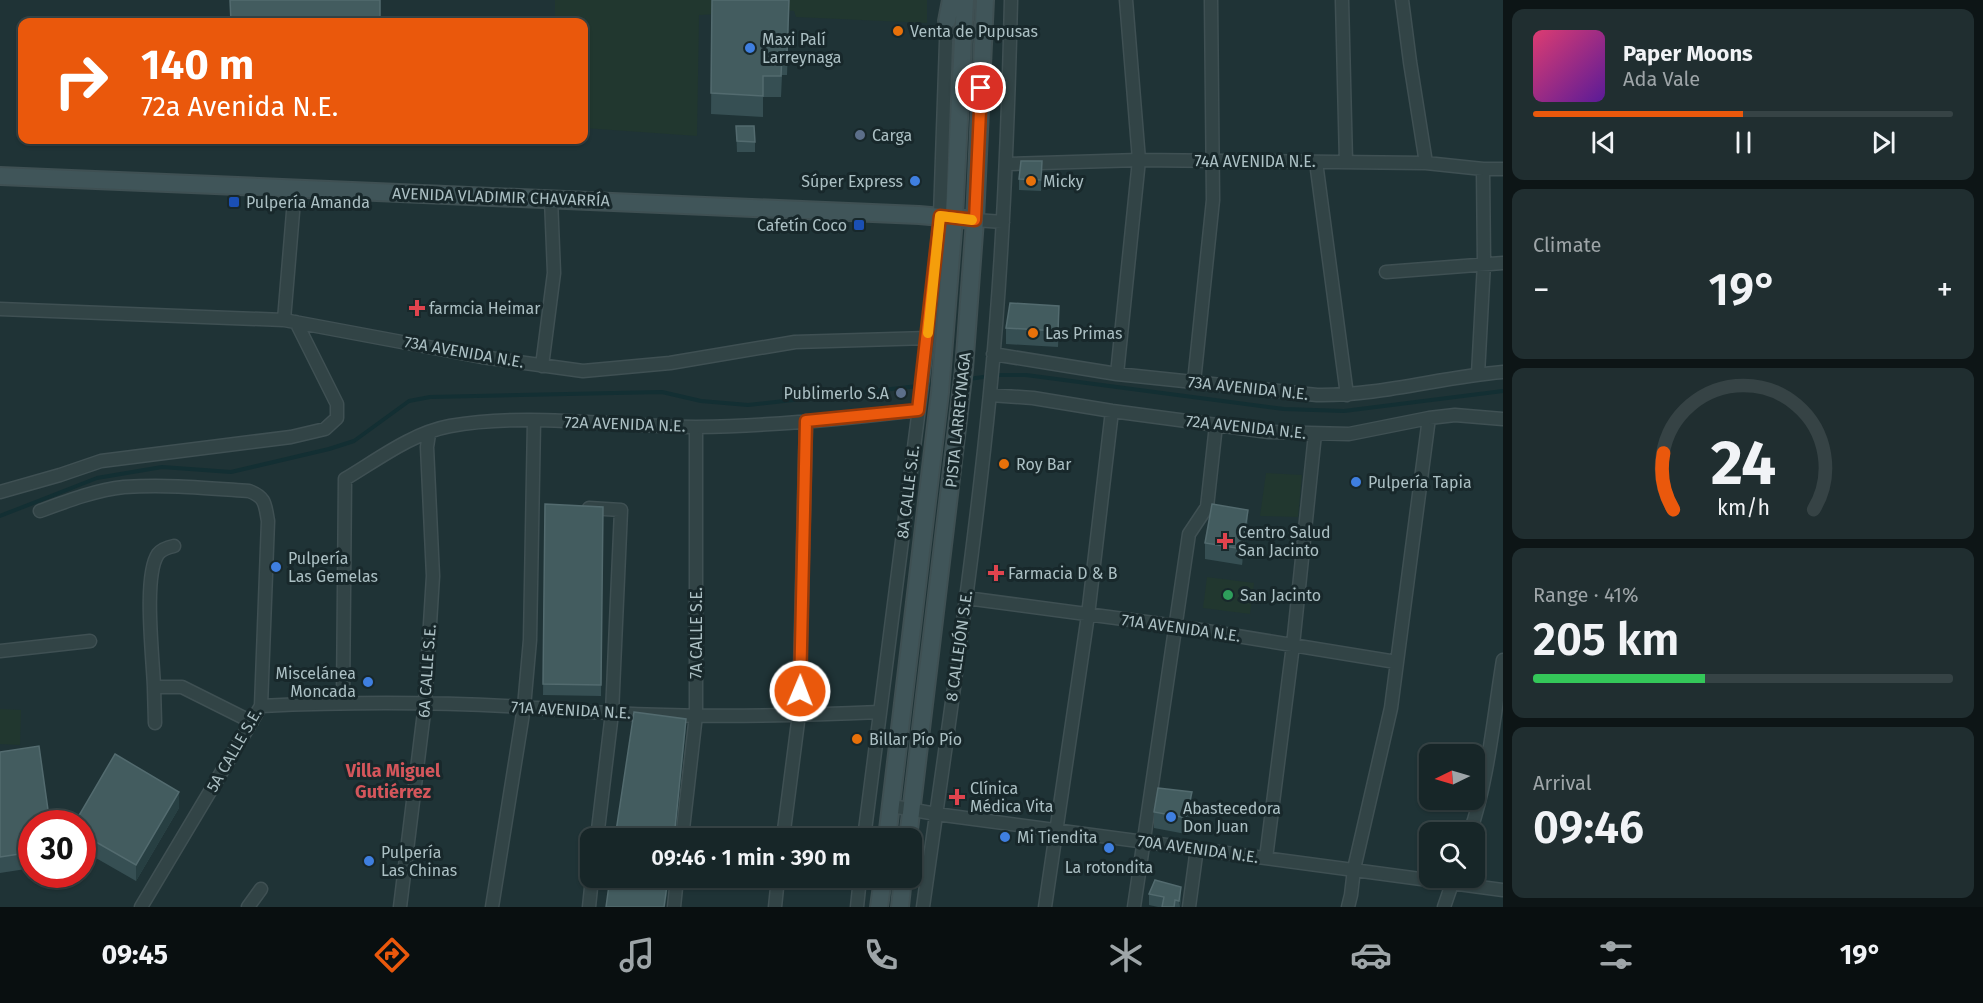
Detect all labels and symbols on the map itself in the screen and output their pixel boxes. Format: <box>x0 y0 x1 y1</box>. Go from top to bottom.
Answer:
place label: Venta de Pupusas <box>910 22 1038 41</box>
marker: Venta de Pupusas <box>891 24 905 38</box>
place label: Maxi Palí Larreynaga <box>762 30 842 67</box>
marker: Maxi Palí Larreynaga <box>743 41 757 55</box>
pin <box>955 62 1006 113</box>
place label: Carga <box>872 126 912 145</box>
marker: Carga <box>853 128 867 142</box>
street label: 74A AVENIDA N.E. <box>1194 152 1316 171</box>
place label: Súper Express <box>801 172 903 191</box>
place label: Micky <box>1043 172 1084 191</box>
marker: Súper Express <box>908 174 922 188</box>
marker: Micky <box>1024 174 1038 188</box>
street label: AVENIDA VLADIMIR CHAVARRÍA <box>392 183 611 210</box>
place label: Pulpería Amanda <box>246 193 370 212</box>
marker: Pulpería Amanda <box>227 195 241 209</box>
place label: Cafetín Coco <box>757 216 847 235</box>
marker: Cafetín Coco <box>852 218 866 232</box>
place label: farmcia Heimar <box>429 299 541 318</box>
marker: farmcia Heimar <box>410 301 424 315</box>
place label: Las Primas <box>1045 324 1122 343</box>
marker: Las Primas <box>1026 326 1040 340</box>
street label: 73A AVENIDA N.E. <box>403 332 525 372</box>
street label: PISTA LARREYNAGA <box>941 350 975 489</box>
street label: 73A AVENIDA N.E. <box>1187 372 1309 404</box>
place label: Publimerlo S.A <box>784 384 890 403</box>
marker: Publimerlo S.A <box>894 386 908 400</box>
street label: 72A AVENIDA N.E. <box>1185 411 1307 443</box>
street label: 72A AVENIDA N.E. <box>564 412 686 436</box>
street label: 8A CALLE S.E. <box>893 444 923 540</box>
place label: Roy Bar <box>1016 455 1072 474</box>
marker: Roy Bar <box>997 457 1011 471</box>
place label: Pulpería Tapia <box>1368 473 1472 492</box>
marker: Pulpería Tapia <box>1349 475 1363 489</box>
place label: Centro Salud San Jacinto <box>1238 523 1331 560</box>
marker: Centro Salud San Jacinto <box>1216 532 1234 550</box>
place label: Pulpería Las Gemelas <box>288 549 378 586</box>
marker: Pulpería Las Gemelas <box>269 560 283 574</box>
place label: Farmacia D & B <box>1008 564 1118 583</box>
marker: Farmacia D & B <box>989 566 1003 580</box>
place label: San Jacinto <box>1240 586 1321 605</box>
street label: 7A CALLE S.E. <box>687 587 706 679</box>
marker: San Jacinto <box>1221 588 1235 602</box>
street label: 8 CALLEJÓN S.E. <box>941 589 976 703</box>
street label: 71A AVENIDA N.E. <box>1120 610 1242 646</box>
street label: 6A CALLE S.E. <box>414 623 440 718</box>
position arrow <box>768 659 832 723</box>
place label: Miscelánea Moncada <box>276 664 356 701</box>
marker: Miscelánea Moncada <box>361 675 375 689</box>
street label: 71A AVENIDA N.E. <box>511 697 632 723</box>
street label: 5A CALLE S.E. <box>202 705 266 795</box>
place label: Billar Pío Pío <box>869 730 962 749</box>
marker: Billar Pío Pío <box>850 732 864 746</box>
north arrow <box>1419 744 1485 810</box>
district label: Villa Miguel Gutiérrez <box>345 760 441 803</box>
place label: Clínica Médica Vita <box>970 779 1053 816</box>
marker: Clínica Médica Vita <box>948 788 966 806</box>
place label: Abastecedora Don Juan <box>1183 799 1281 836</box>
speed limit sign: 30 <box>18 810 96 888</box>
marker: Abastecedora Don Juan <box>1164 810 1178 824</box>
place label: Mi Tiendita <box>1017 828 1098 847</box>
marker: Mi Tiendita <box>998 830 1012 844</box>
street label: 70A AVENIDA N.E. <box>1136 831 1260 867</box>
marker: La rotondita <box>1102 841 1116 855</box>
place label: Pulpería Las Chinas <box>381 843 457 880</box>
marker: Pulpería Las Chinas <box>362 854 376 868</box>
place label: La rotondita <box>1065 858 1153 877</box>

